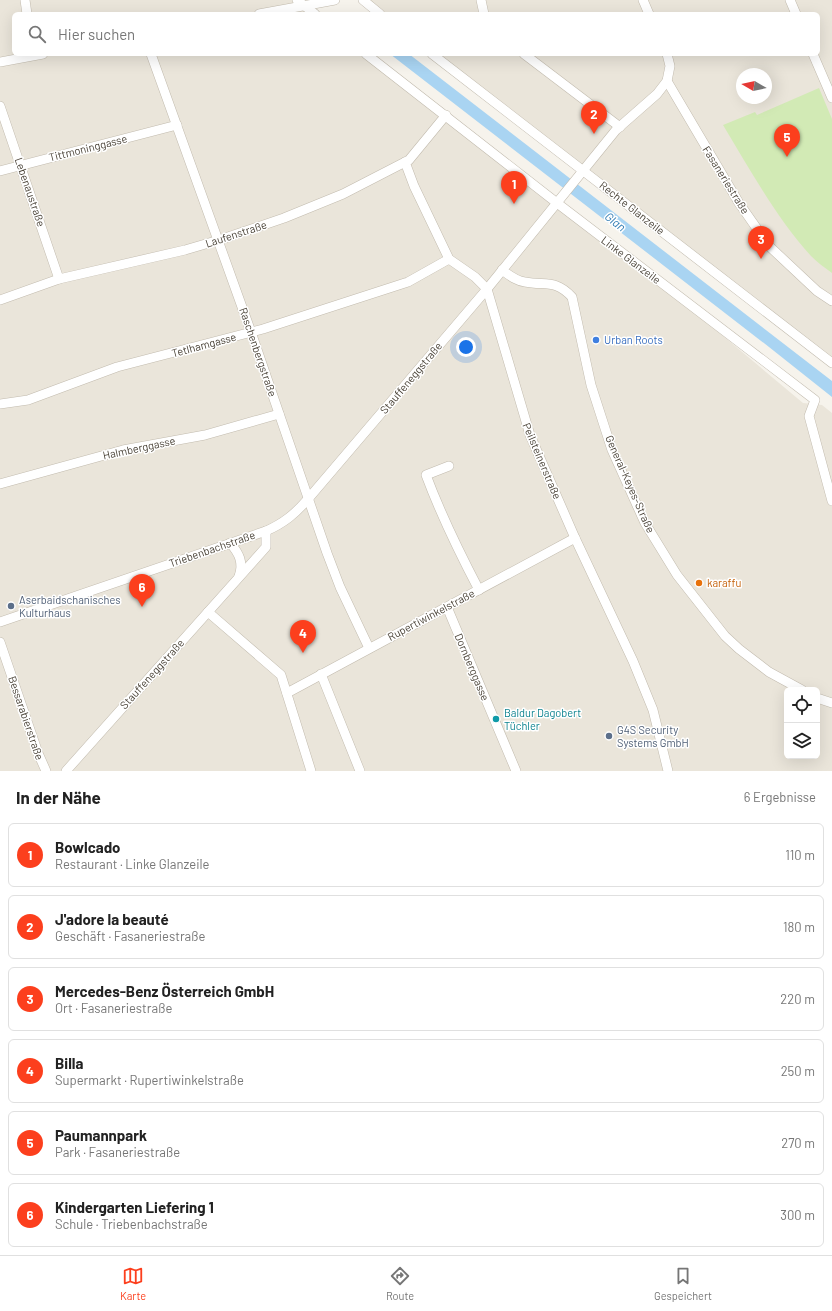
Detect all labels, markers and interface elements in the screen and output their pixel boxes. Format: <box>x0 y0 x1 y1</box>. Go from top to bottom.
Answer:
search box <box>12 12 820 56</box>
icon: search <box>26 23 48 45</box>
text: Hier suchen <box>58 25 135 43</box>
north arrow <box>736 68 772 104</box>
pin: 2 <box>581 101 607 134</box>
pin: 5 <box>774 124 800 157</box>
street label: Tittmoninggasse <box>47 131 129 164</box>
street label: Fasaneriestraße <box>700 143 753 216</box>
street label: Lebenaustraße <box>13 156 48 228</box>
pin: 1 <box>501 171 527 204</box>
street label: Rechte Glanzeile <box>597 179 667 237</box>
water label: Glan <box>602 209 628 235</box>
street label: Laufenstraße <box>203 217 268 250</box>
pin: 3 <box>748 226 774 259</box>
street label: Linke Glanzeile <box>599 233 664 286</box>
street label: Raschenbergstraße <box>237 306 280 398</box>
street label: Tetlhamgasse <box>170 330 238 359</box>
place label: Urban Roots <box>604 333 663 346</box>
marker: Urban Roots <box>591 335 601 345</box>
your location <box>456 337 476 357</box>
street label: Stauffeneggstraße <box>377 339 444 416</box>
street label: Peilsteinerstraße <box>520 421 564 501</box>
street label: Halmberggasse <box>101 433 176 462</box>
street label: General-Keyes-Straße <box>603 433 658 535</box>
street label: Triebenbachstraße <box>167 528 257 569</box>
pin: 6 <box>129 574 155 607</box>
place label: karaffu <box>707 576 741 589</box>
marker: karaffu <box>694 578 704 588</box>
street label: Rupertiwinkelstraße <box>385 586 477 643</box>
place label: Aserbaidschanisches Kulturhaus <box>19 593 121 619</box>
marker: Aserbaidschanisches Kulturhaus <box>6 601 16 611</box>
pin: 4 <box>290 620 316 653</box>
street label: Dornberggasse <box>452 631 493 703</box>
street label: Stauffeneggstraße <box>117 636 186 711</box>
street label: Bessarabierstraße <box>6 674 47 762</box>
map controls <box>784 687 820 759</box>
button: locate <box>784 687 820 723</box>
place label: Baldur Dagobert Tüchler <box>504 706 581 732</box>
marker: Baldur Dagobert Tüchler <box>491 714 501 724</box>
place label: G4S Security Systems GmbH <box>617 723 689 749</box>
button: layers <box>784 723 820 759</box>
marker: G4S Security Systems GmbH <box>604 731 614 741</box>
text: In der Nähe <box>16 787 101 807</box>
text: 6 Ergebnisse <box>744 789 816 805</box>
text: Bowlcado <box>55 838 120 856</box>
text: 1 <box>28 847 32 863</box>
text: 110 m <box>785 847 815 863</box>
text: Restaurant · Linke Glanzeile <box>55 856 209 872</box>
text: J'adore la beauté <box>55 910 169 928</box>
text: 2 <box>26 919 34 935</box>
text: 180 m <box>783 919 815 935</box>
text: Geschäft · Fasaneriestraße <box>55 928 205 944</box>
text: Mercedes-Benz Österreich GmbH <box>55 982 274 1000</box>
text: 3 <box>26 991 34 1007</box>
text: 220 m <box>780 991 815 1007</box>
text: Ort · Fasaneriestraße <box>55 1000 172 1016</box>
text: Billa <box>55 1054 83 1072</box>
text: 4 <box>26 1063 34 1079</box>
text: 250 m <box>781 1063 815 1079</box>
text: Supermarkt · Rupertiwinkelstraße <box>55 1072 244 1088</box>
text: Paumannpark <box>55 1126 147 1144</box>
text: 5 <box>26 1135 34 1151</box>
text: 270 m <box>781 1135 815 1151</box>
text: Park · Fasaneriestraße <box>55 1144 180 1160</box>
text: Kindergarten Liefering 1 <box>55 1198 214 1216</box>
text: 6 <box>27 1207 33 1223</box>
text: 300 m <box>780 1207 815 1223</box>
text: Schule · Triebenbachstraße <box>55 1216 208 1232</box>
tab: Karte <box>120 1265 146 1302</box>
tab: Route <box>386 1265 414 1302</box>
tab: Gespeichert <box>654 1265 712 1302</box>

